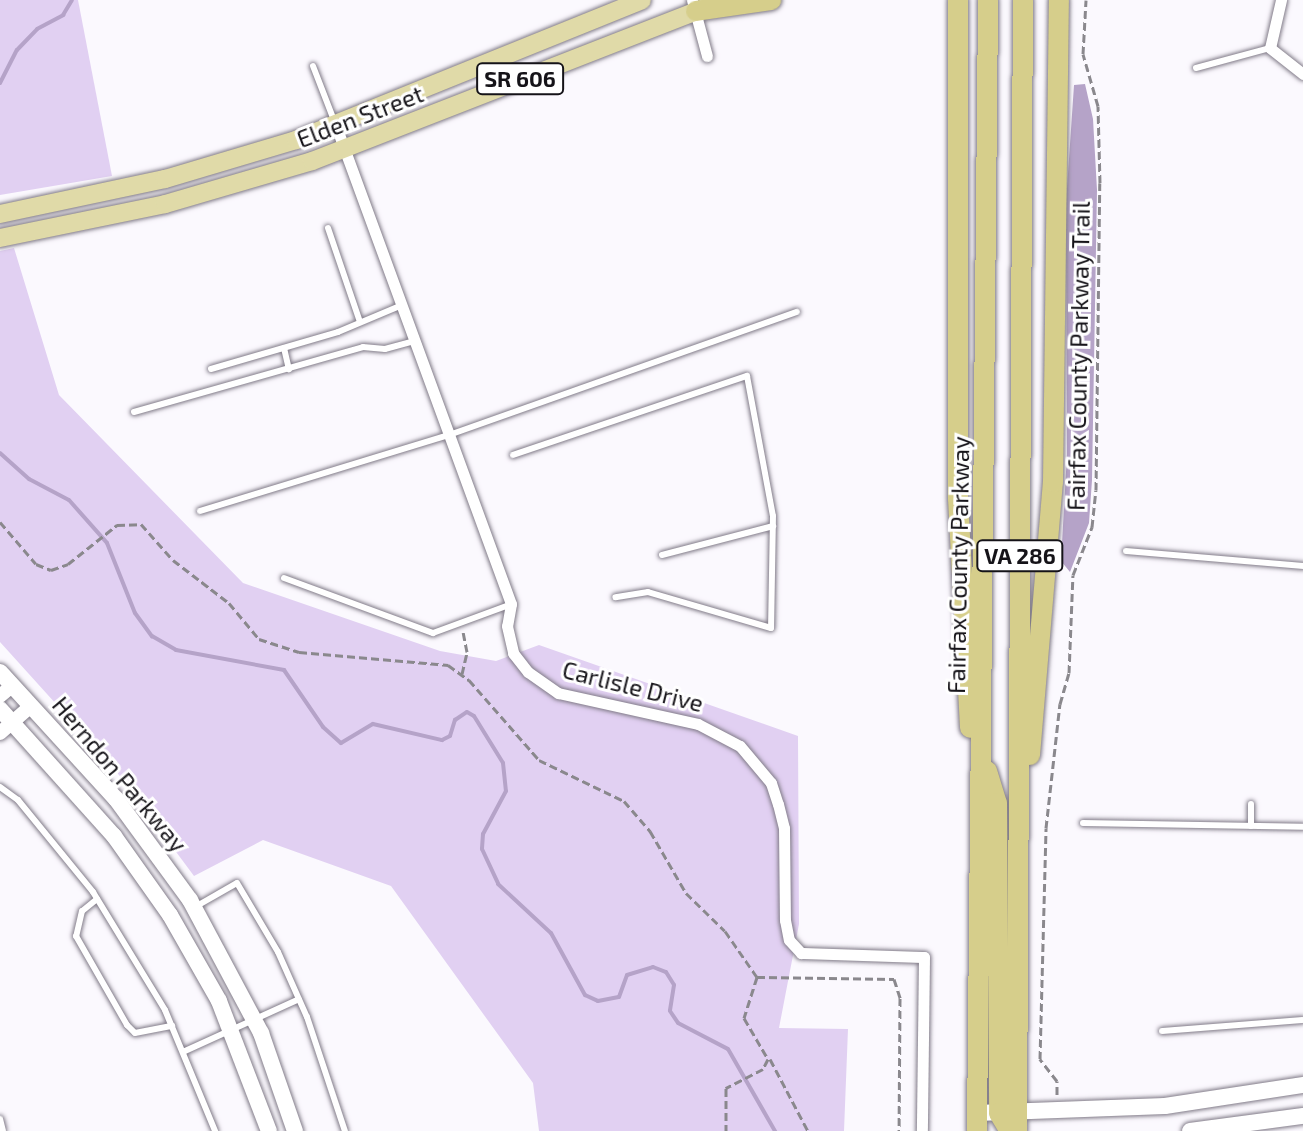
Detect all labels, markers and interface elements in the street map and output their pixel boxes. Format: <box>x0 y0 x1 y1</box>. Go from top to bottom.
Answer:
road number: SR 606 <box>476 61 564 97</box>
street label: Elden Street <box>293 79 427 153</box>
street label: Fairfax County Parkway Trail <box>1061 200 1095 512</box>
street label: Fairfax County Parkway <box>941 436 975 694</box>
road number: VA 286 <box>976 538 1064 574</box>
street label: Carlisle Drive <box>560 655 706 717</box>
street label: Herndon Parkway <box>47 691 193 857</box>

